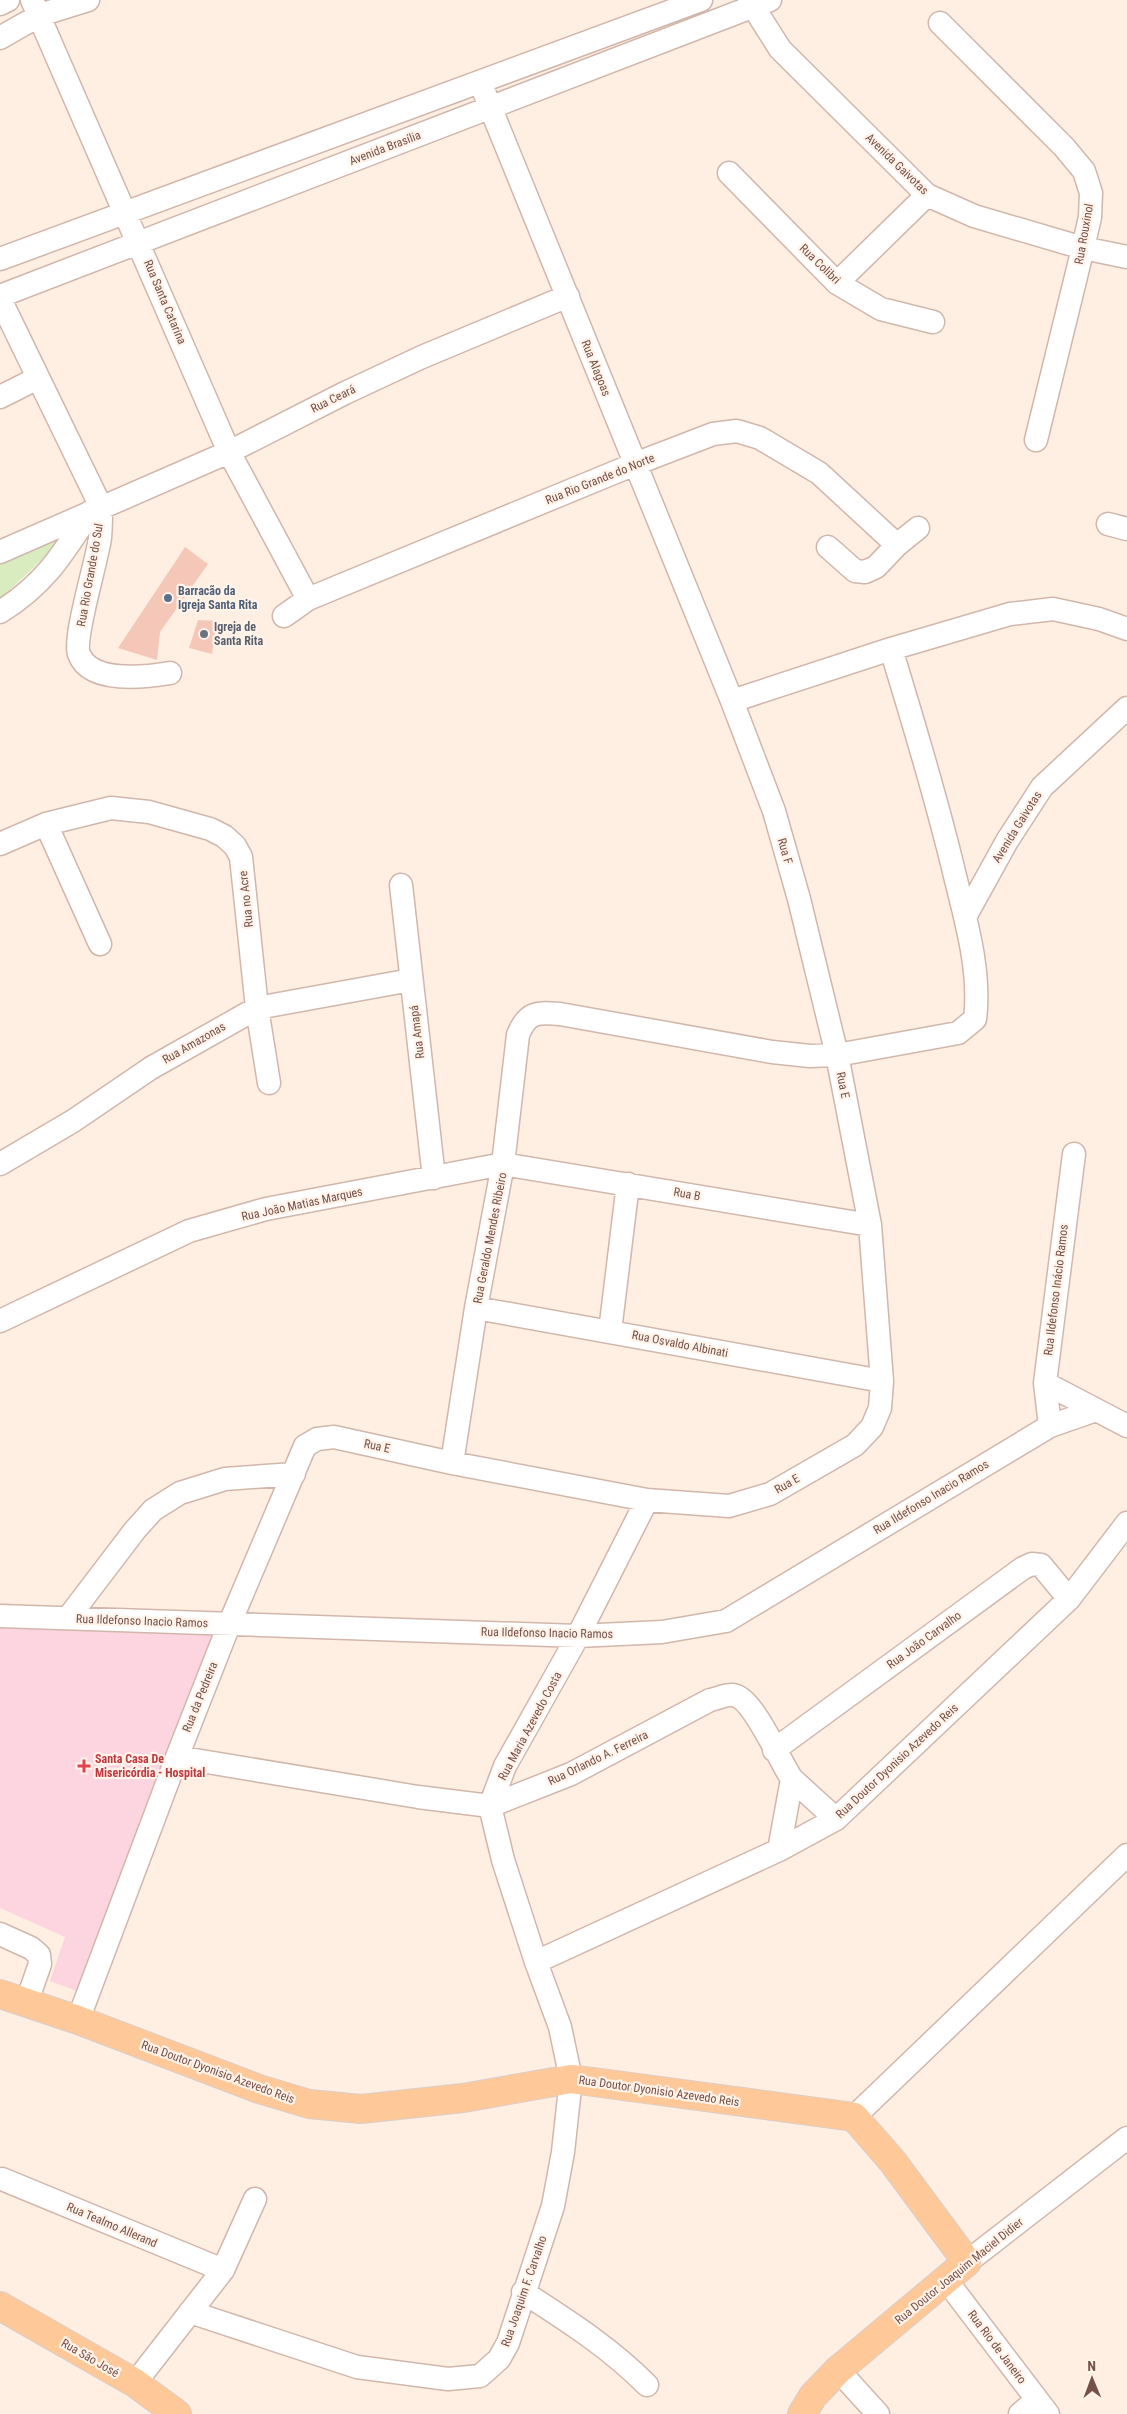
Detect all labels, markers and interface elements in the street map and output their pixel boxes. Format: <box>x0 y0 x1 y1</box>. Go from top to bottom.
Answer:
street label: Avenida Brasília <box>347 128 423 168</box>
street label: Avenida Gaivotas <box>863 131 931 197</box>
street label: Rua Rouxinol <box>1072 203 1096 265</box>
street label: Rua Colibri <box>797 241 843 287</box>
street label: Rua Santa Catarina <box>141 258 189 347</box>
street label: Rua Alagoas <box>578 338 614 398</box>
street label: Rua Ceará <box>308 382 358 416</box>
street label: Rua Rio Grande do Norte <box>543 451 657 507</box>
street label: Rua Rio Grande do Sul <box>74 522 106 628</box>
place label: Barracão da Igreja Santa Rita <box>178 584 258 612</box>
marker: Barracão da Igreja Santa Rita <box>162 592 174 604</box>
place label: Igreja de Santa Rita <box>214 620 263 648</box>
marker: Igreja de Santa Rita <box>198 628 210 640</box>
street label: Avenida Gaivotas <box>989 789 1045 865</box>
street label: Rua F <box>775 836 795 866</box>
street label: Rua no Acre <box>236 870 256 928</box>
street label: Rua Amapá <box>407 1004 427 1060</box>
street label: Rua Amazonas <box>160 1019 228 1067</box>
street label: Rua E <box>834 1071 852 1099</box>
street label: Rua Geraldo Mendes Ribeiro <box>470 1171 510 1305</box>
street label: Rua João Matias Marques <box>240 1184 364 1224</box>
street label: Rua B <box>672 1185 702 1203</box>
street label: Rua Ildefonso Inácio Ramos <box>1041 1224 1071 1356</box>
street label: Rua Osvaldo Albinati <box>631 1328 729 1360</box>
street label: Rua E <box>363 1436 392 1456</box>
street label: Rua Ildefonso Inacio Ramos <box>871 1457 991 1537</box>
street label: Rua E <box>772 1471 802 1497</box>
street label: Rua João Carvalho <box>884 1608 964 1672</box>
street label: Rua Ildefonso Inacio Ramos <box>76 1612 208 1630</box>
street label: Rua Ildefonso Inacio Ramos <box>481 1625 613 1641</box>
street label: Rua da Pedreira <box>180 1660 221 1734</box>
street label: Rua Maria Azevedo Costa <box>495 1669 565 1783</box>
street label: Rua Doutor Dyonisio Azevedo Reis <box>833 1701 961 1821</box>
street label: Rua Orlando A. Ferreira <box>546 1728 650 1788</box>
place label: Santa Casa De Misericórdia - Hospital <box>95 1752 205 1780</box>
marker: Santa Casa De Misericórdia - Hospital <box>77 1759 91 1773</box>
street label: Rua Doutor Dyonisio Azevedo Reis <box>140 2038 296 2106</box>
street label: Rua Doutor Dyonisio Azevedo Reis <box>578 2073 740 2109</box>
street label: Rua Tealmo Allerand <box>65 2200 159 2250</box>
street label: Rua Doutor Joaquim Maciel Didier <box>892 2215 1026 2327</box>
street label: Rua Joaquim F. Carvalho <box>498 2234 550 2348</box>
street label: Rua Rio de Janeiro <box>965 2308 1029 2386</box>
street label: Rua São José <box>59 2336 122 2380</box>
north arrow <box>1067 2354 1117 2404</box>
text: N <box>1087 2358 1096 2374</box>

